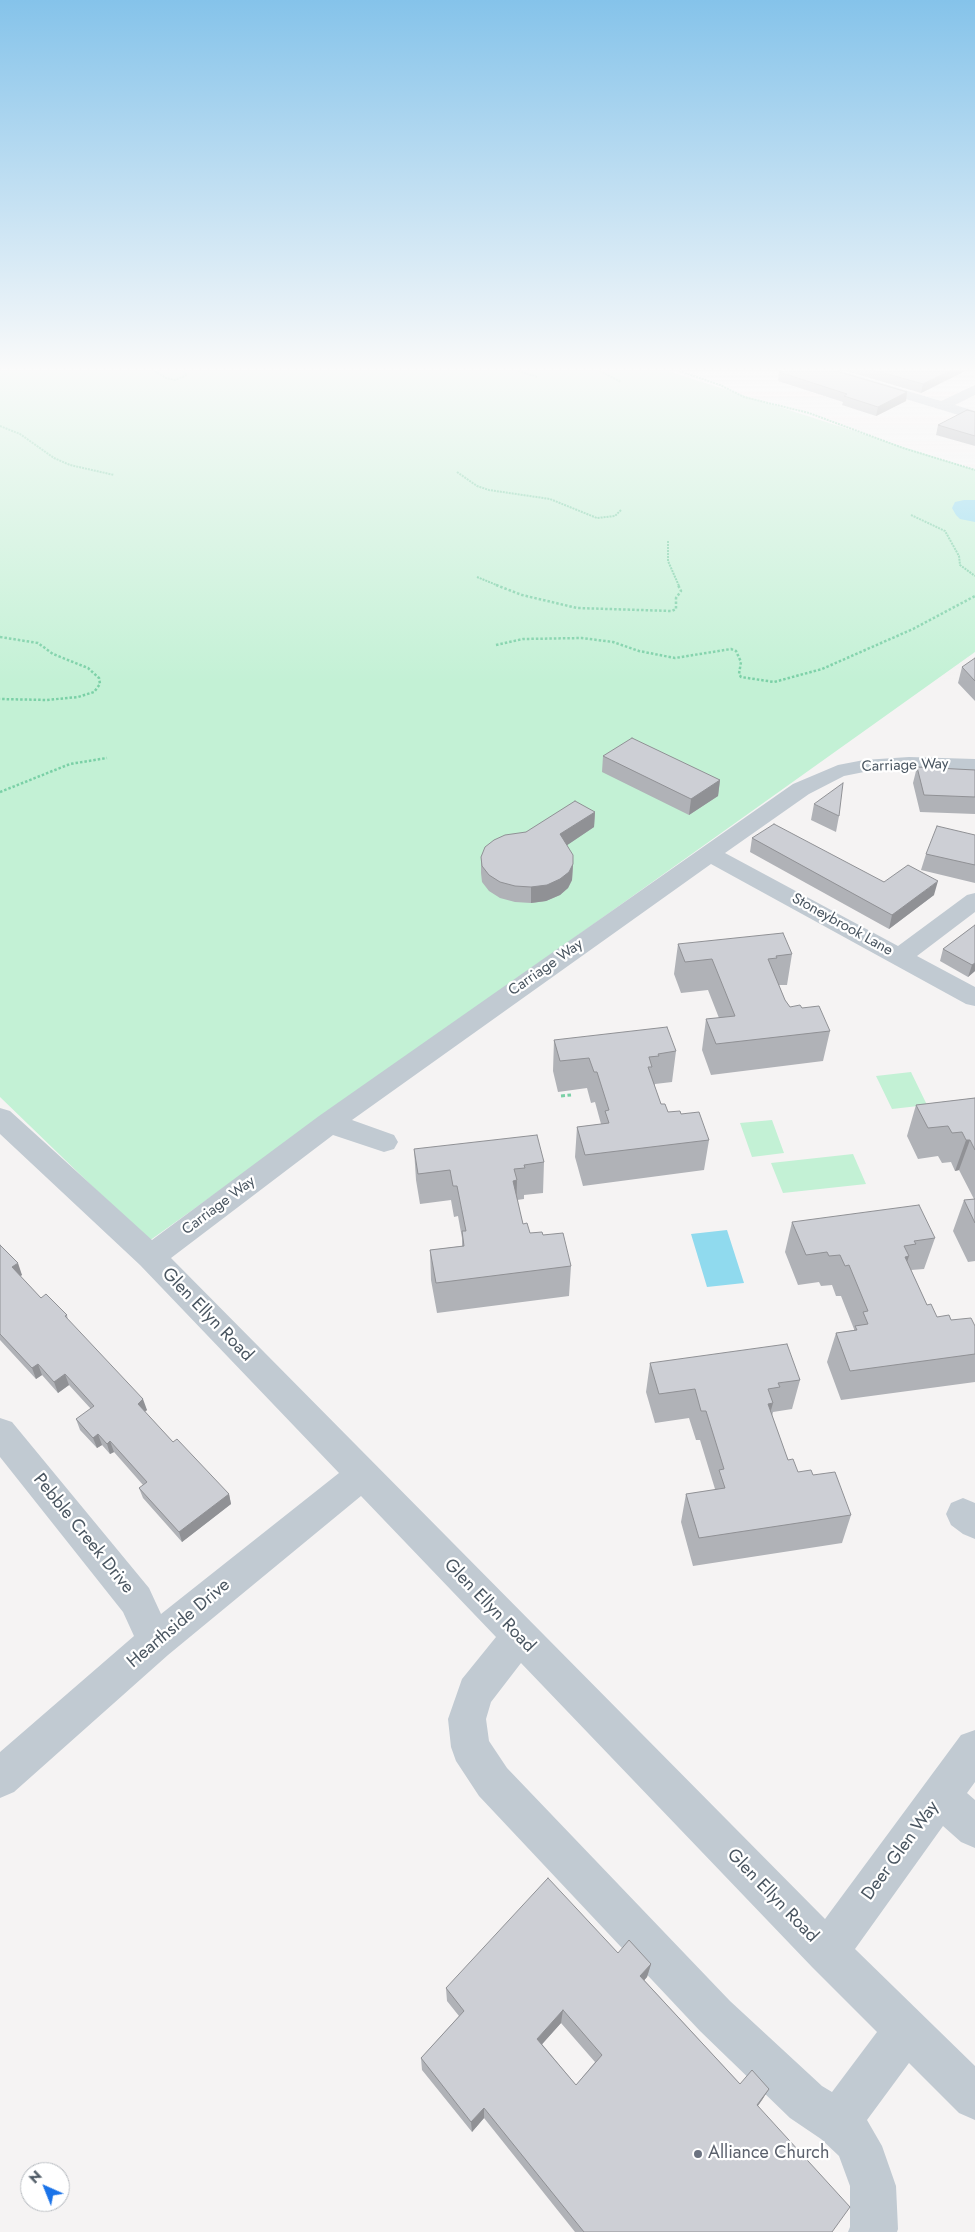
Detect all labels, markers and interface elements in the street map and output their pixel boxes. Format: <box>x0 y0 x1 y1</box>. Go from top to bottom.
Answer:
street label: Carriage Way <box>861 755 949 777</box>
street label: Stoneybrook Lane <box>788 890 896 960</box>
street label: Carriage Way <box>505 936 587 1000</box>
street label: Carriage Way <box>179 1173 259 1239</box>
street label: Glen Ellyn Road <box>157 1264 257 1366</box>
street label: Pebble Creek Drive <box>28 1470 138 1598</box>
street label: Glen Ellyn Road <box>439 1555 539 1657</box>
street label: Hearthside Drive <box>123 1575 235 1673</box>
street label: Deer Glen Way <box>858 1797 944 1905</box>
street label: Glen Ellyn Road <box>722 1845 822 1947</box>
place label: Alliance Church <box>708 2143 829 2165</box>
marker: Alliance Church <box>692 2148 704 2160</box>
north arrow <box>20 2162 70 2212</box>
text: N <box>24 2166 46 2188</box>

